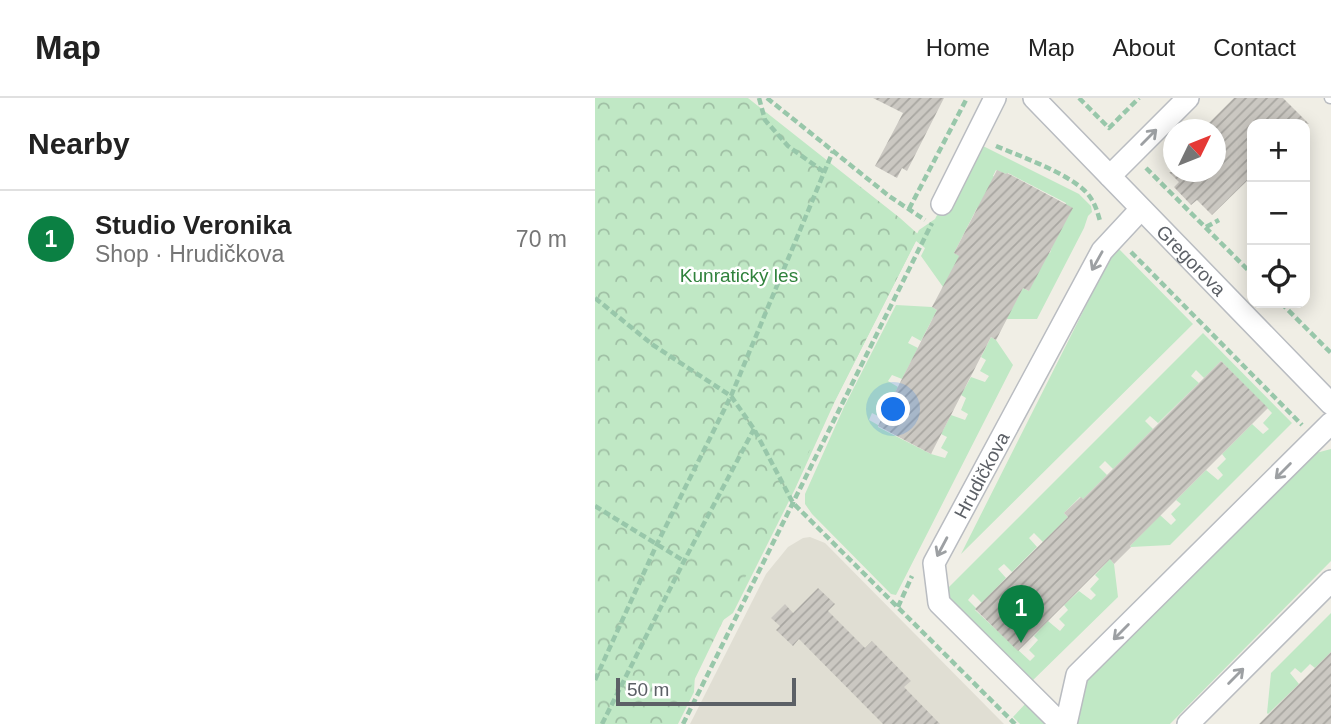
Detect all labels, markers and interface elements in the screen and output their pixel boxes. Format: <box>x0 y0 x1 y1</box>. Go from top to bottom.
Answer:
text: Map <box>35 29 101 66</box>
text: Home <box>926 34 990 61</box>
text: Map <box>1028 34 1075 61</box>
text: About <box>1113 34 1175 61</box>
text: Contact <box>1213 34 1296 61</box>
north arrow <box>1163 119 1226 182</box>
map controls <box>1247 119 1310 308</box>
button: + <box>1247 119 1310 182</box>
text: Nearby <box>28 127 130 160</box>
one-way arrow <box>1141 129 1158 146</box>
button: − <box>1247 182 1310 245</box>
text: Studio Veronika <box>95 210 292 240</box>
street label: Gregorova <box>1153 221 1231 300</box>
text: 1 <box>45 226 57 252</box>
text: 70 m <box>516 226 567 252</box>
text: Shop · Hrudičkova <box>95 241 284 267</box>
button: locate <box>1247 245 1310 308</box>
one-way arrow <box>1090 250 1103 271</box>
park label: Kunratický les <box>680 265 798 286</box>
your location <box>876 392 910 426</box>
street label: Hrudičkova <box>950 428 1013 522</box>
one-way arrow <box>1274 463 1291 480</box>
one-way arrow <box>935 536 948 557</box>
pin: 1 <box>998 585 1044 643</box>
one-way arrow <box>1113 623 1130 640</box>
one-way arrow <box>1227 667 1244 684</box>
scale bar <box>616 675 796 707</box>
text: 50 m <box>627 679 669 700</box>

